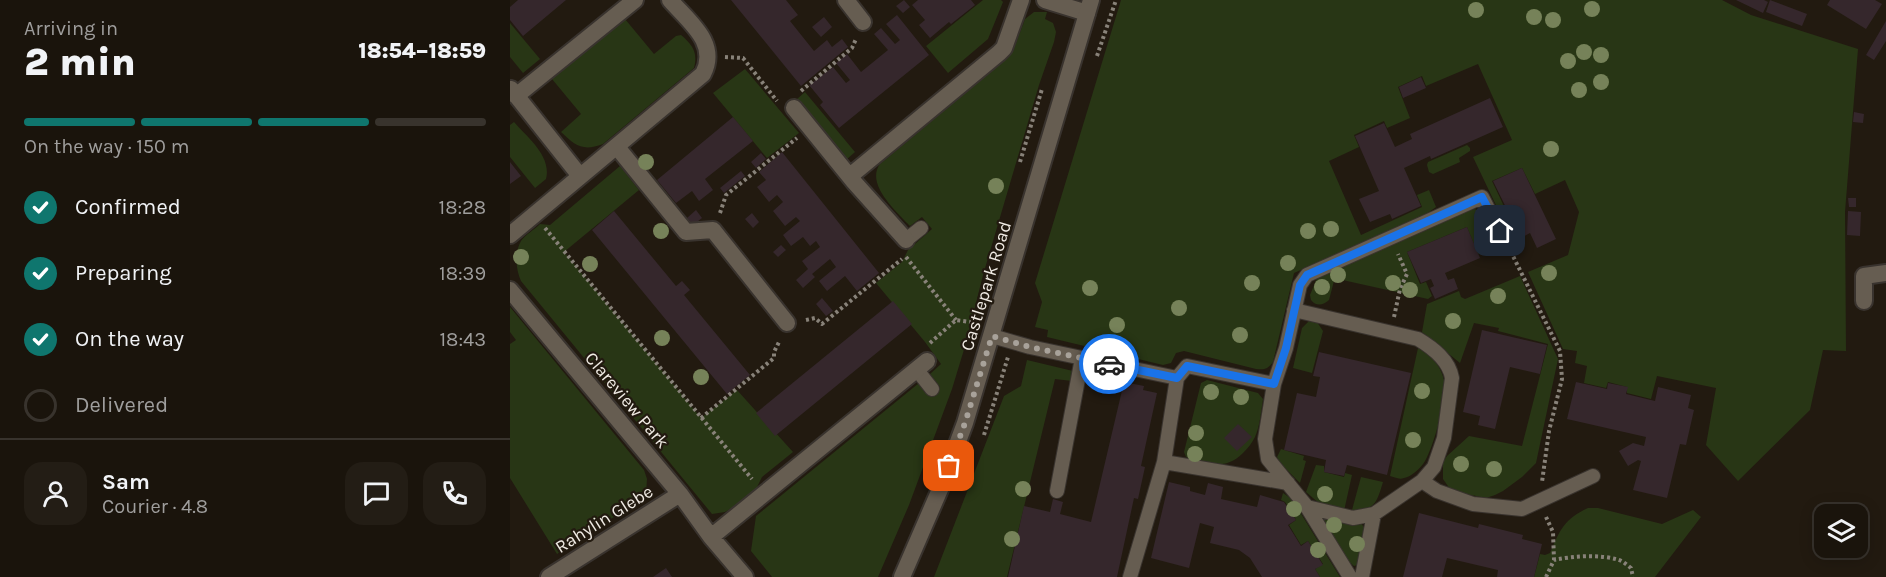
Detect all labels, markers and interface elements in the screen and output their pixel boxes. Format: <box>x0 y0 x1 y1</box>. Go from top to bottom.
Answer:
text: Arriving in <box>24 17 118 40</box>
text: 18:54–18:59 <box>358 38 486 64</box>
text: 2 min <box>24 39 136 85</box>
text: On the way · 150 m <box>24 135 189 158</box>
icon: check <box>24 191 57 224</box>
text: Confirmed <box>75 194 181 220</box>
text: 18:28 <box>439 196 486 219</box>
pin <box>1474 205 1525 256</box>
icon: home <box>1483 214 1516 247</box>
street label: Castlepark Road <box>956 219 1016 353</box>
icon: check <box>24 257 57 290</box>
text: Preparing <box>75 260 172 286</box>
text: 18:39 <box>439 262 486 285</box>
icon: check <box>24 323 57 356</box>
text: On the way <box>75 326 184 352</box>
text: 18:43 <box>440 328 486 351</box>
courier <box>1079 334 1139 394</box>
street label: Clareview Park <box>580 347 674 453</box>
icon: car <box>1093 348 1126 381</box>
text: Delivered <box>75 392 168 418</box>
pin <box>923 440 974 491</box>
icon: bag <box>932 449 965 482</box>
button: person <box>24 462 87 525</box>
button: chat <box>345 462 408 525</box>
button: phone <box>423 462 486 525</box>
text: Sam <box>102 469 150 495</box>
street label: Rahylin Glebe <box>551 480 657 558</box>
text: Courier · 4.8 <box>102 495 208 518</box>
map controls <box>1814 504 1868 558</box>
button: layers <box>1814 504 1868 558</box>

